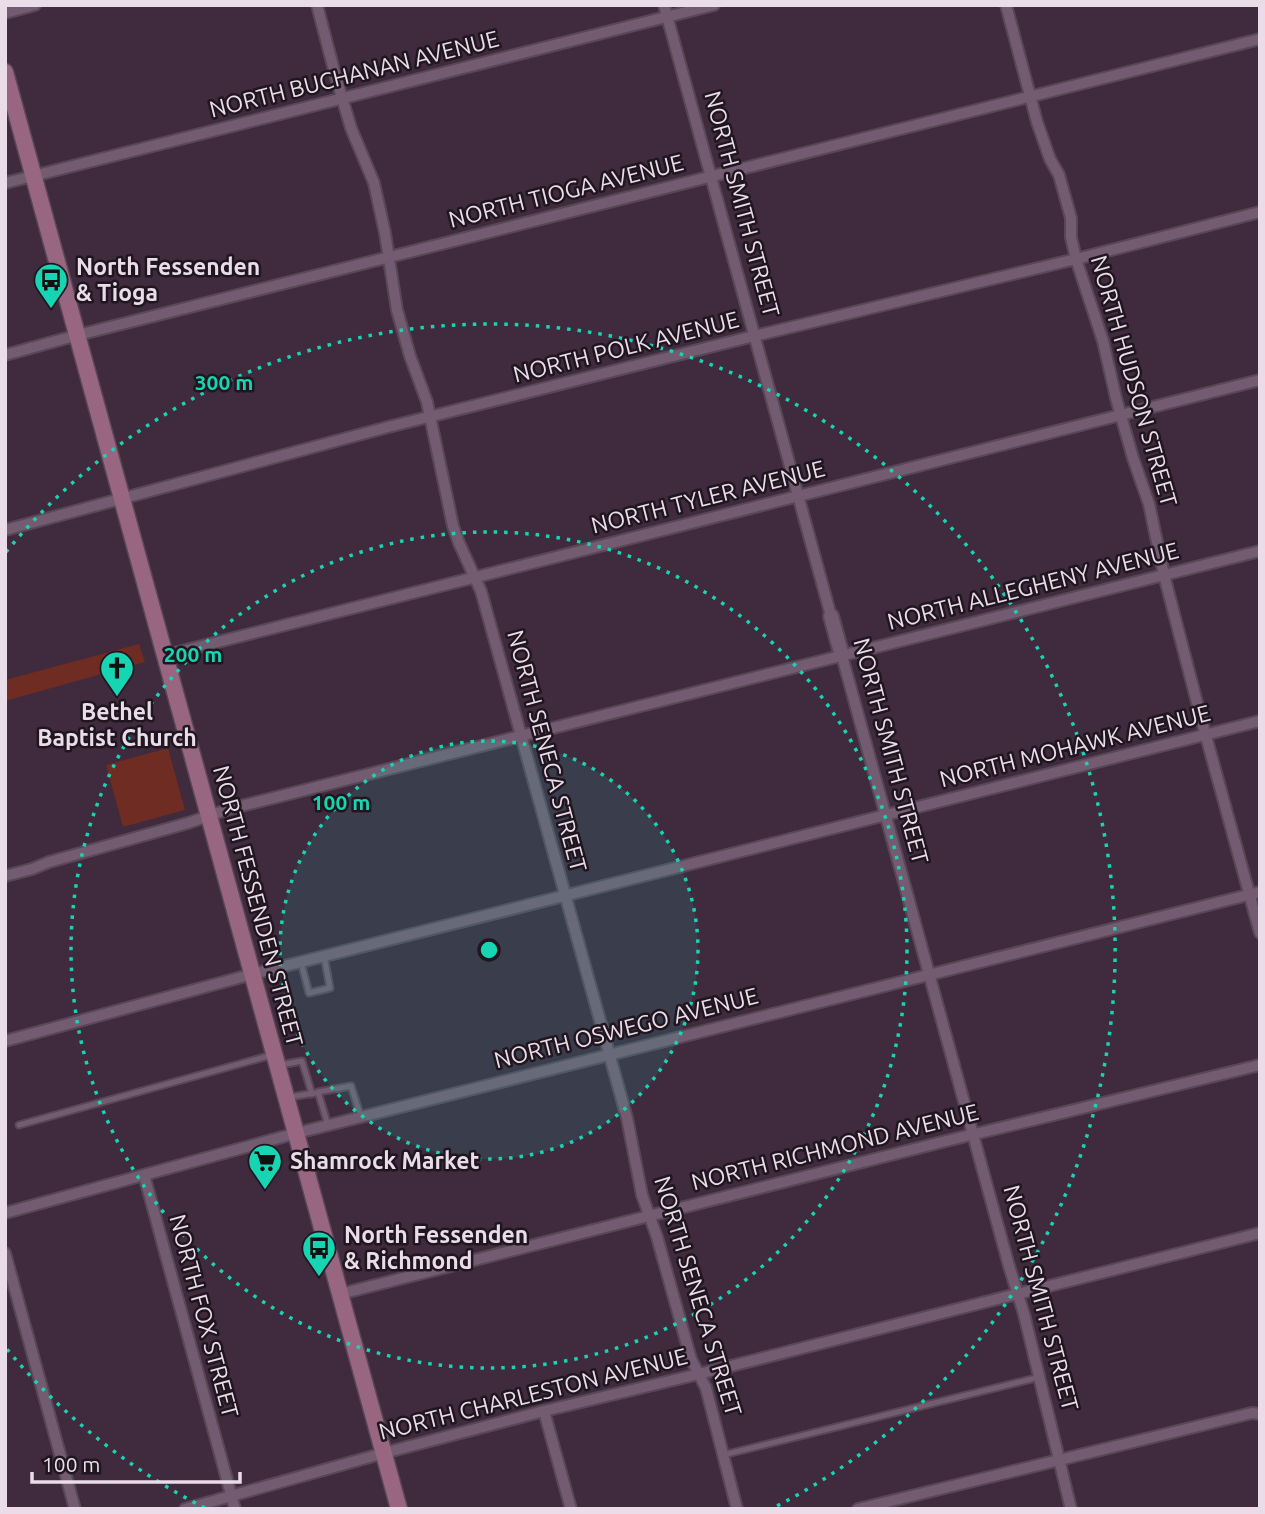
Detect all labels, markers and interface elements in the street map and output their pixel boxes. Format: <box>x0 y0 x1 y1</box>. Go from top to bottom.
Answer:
street label: NORTH BUCHANAN AVENUE <box>207 25 501 122</box>
street label: NORTH SMITH STREET <box>700 88 785 320</box>
street label: NORTH TIOGA AVENUE <box>446 149 686 232</box>
street label: NORTH HUDSON STREET <box>1087 252 1182 509</box>
place label: North Fessenden & Tioga <box>76 254 260 305</box>
bus stop icon: North Fessenden & Tioga <box>32 261 70 310</box>
street label: NORTH POLK AVENUE <box>511 306 741 387</box>
text: 300 m <box>195 370 253 394</box>
street label: NORTH TYLER AVENUE <box>588 455 827 538</box>
street label: NORTH ALLEGHENY AVENUE <box>885 537 1181 634</box>
street label: NORTH SENECA STREET <box>503 627 592 875</box>
street label: NORTH SMITH STREET <box>849 635 934 867</box>
text: 200 m <box>164 642 222 666</box>
church icon: Bethel Baptist Church <box>98 649 136 698</box>
place label: Bethel Baptist Church <box>37 699 197 750</box>
street label: NORTH MOHAWK AVENUE <box>937 700 1213 791</box>
street label: NORTH FESSENDEN STREET <box>209 763 308 1049</box>
text: 100 m <box>312 790 370 814</box>
centre of rings <box>477 938 501 962</box>
street label: NORTH OSWEGO AVENUE <box>491 983 760 1072</box>
street label: NORTH RICHMOND AVENUE <box>689 1099 981 1194</box>
supermarket icon: Shamrock Market <box>246 1142 284 1191</box>
place label: Shamrock Market <box>290 1148 479 1173</box>
street label: NORTH SENECA STREET <box>650 1173 747 1419</box>
street label: NORTH SMITH STREET <box>999 1182 1084 1414</box>
street label: NORTH FOX STREET <box>165 1211 244 1420</box>
place label: North Fessenden & Richmond <box>344 1222 528 1273</box>
bus stop icon: North Fessenden & Richmond <box>300 1229 338 1278</box>
street label: NORTH CHARLESTON AVENUE <box>376 1343 690 1444</box>
scale bar <box>32 1440 240 1484</box>
text: 100 m <box>42 1452 100 1476</box>

